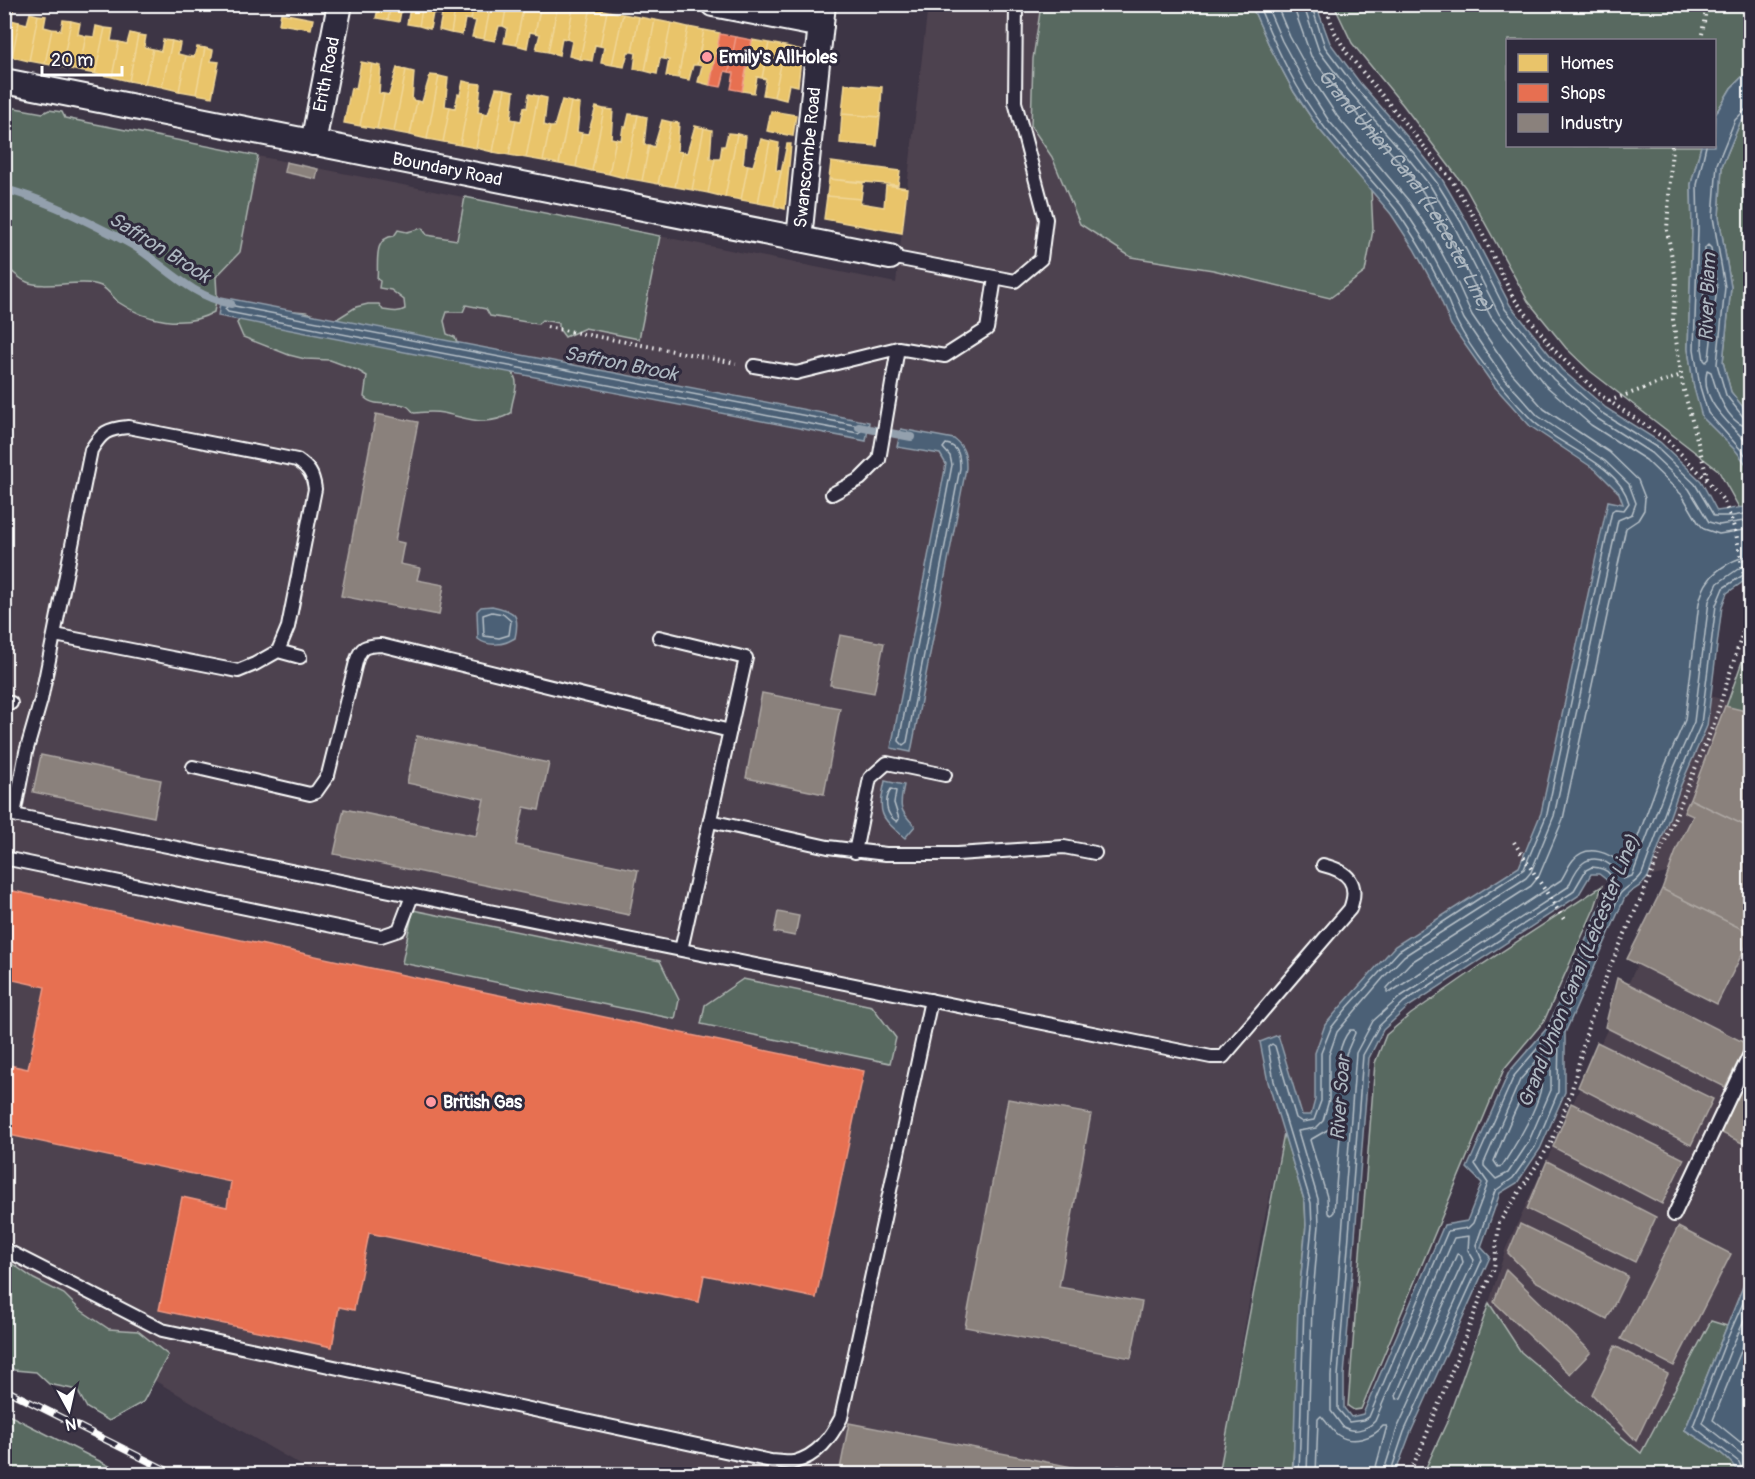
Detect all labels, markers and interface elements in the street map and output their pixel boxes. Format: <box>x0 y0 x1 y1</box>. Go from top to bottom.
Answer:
street label: Erith Road <box>308 35 345 114</box>
scale bar <box>42 39 122 77</box>
legend <box>1506 39 1716 147</box>
place label: Emily's AllHoles <box>719 46 838 69</box>
text: 20 m <box>51 49 93 72</box>
marker: Emily's AllHoles <box>700 50 714 64</box>
text: Homes <box>1560 52 1613 75</box>
water label: Grand Union Canal (Leicester Line) <box>1312 64 1498 317</box>
text: Shops <box>1560 82 1605 105</box>
street label: Swanscombe Road <box>789 86 826 229</box>
text: Industry <box>1560 112 1623 135</box>
street label: Boundary Road <box>390 147 504 192</box>
water label: Saffron Brook <box>104 206 216 289</box>
water label: River Biam <box>1693 251 1722 341</box>
water label: Saffron Brook <box>562 340 681 387</box>
water label: Grand Union Canal (Leicester Line) <box>1512 831 1645 1111</box>
water label: River Soar <box>1325 1052 1356 1141</box>
place label: British Gas <box>443 1091 523 1114</box>
marker: British Gas <box>424 1095 438 1109</box>
north arrow <box>39 1380 99 1440</box>
text: N <box>64 1413 78 1435</box>

